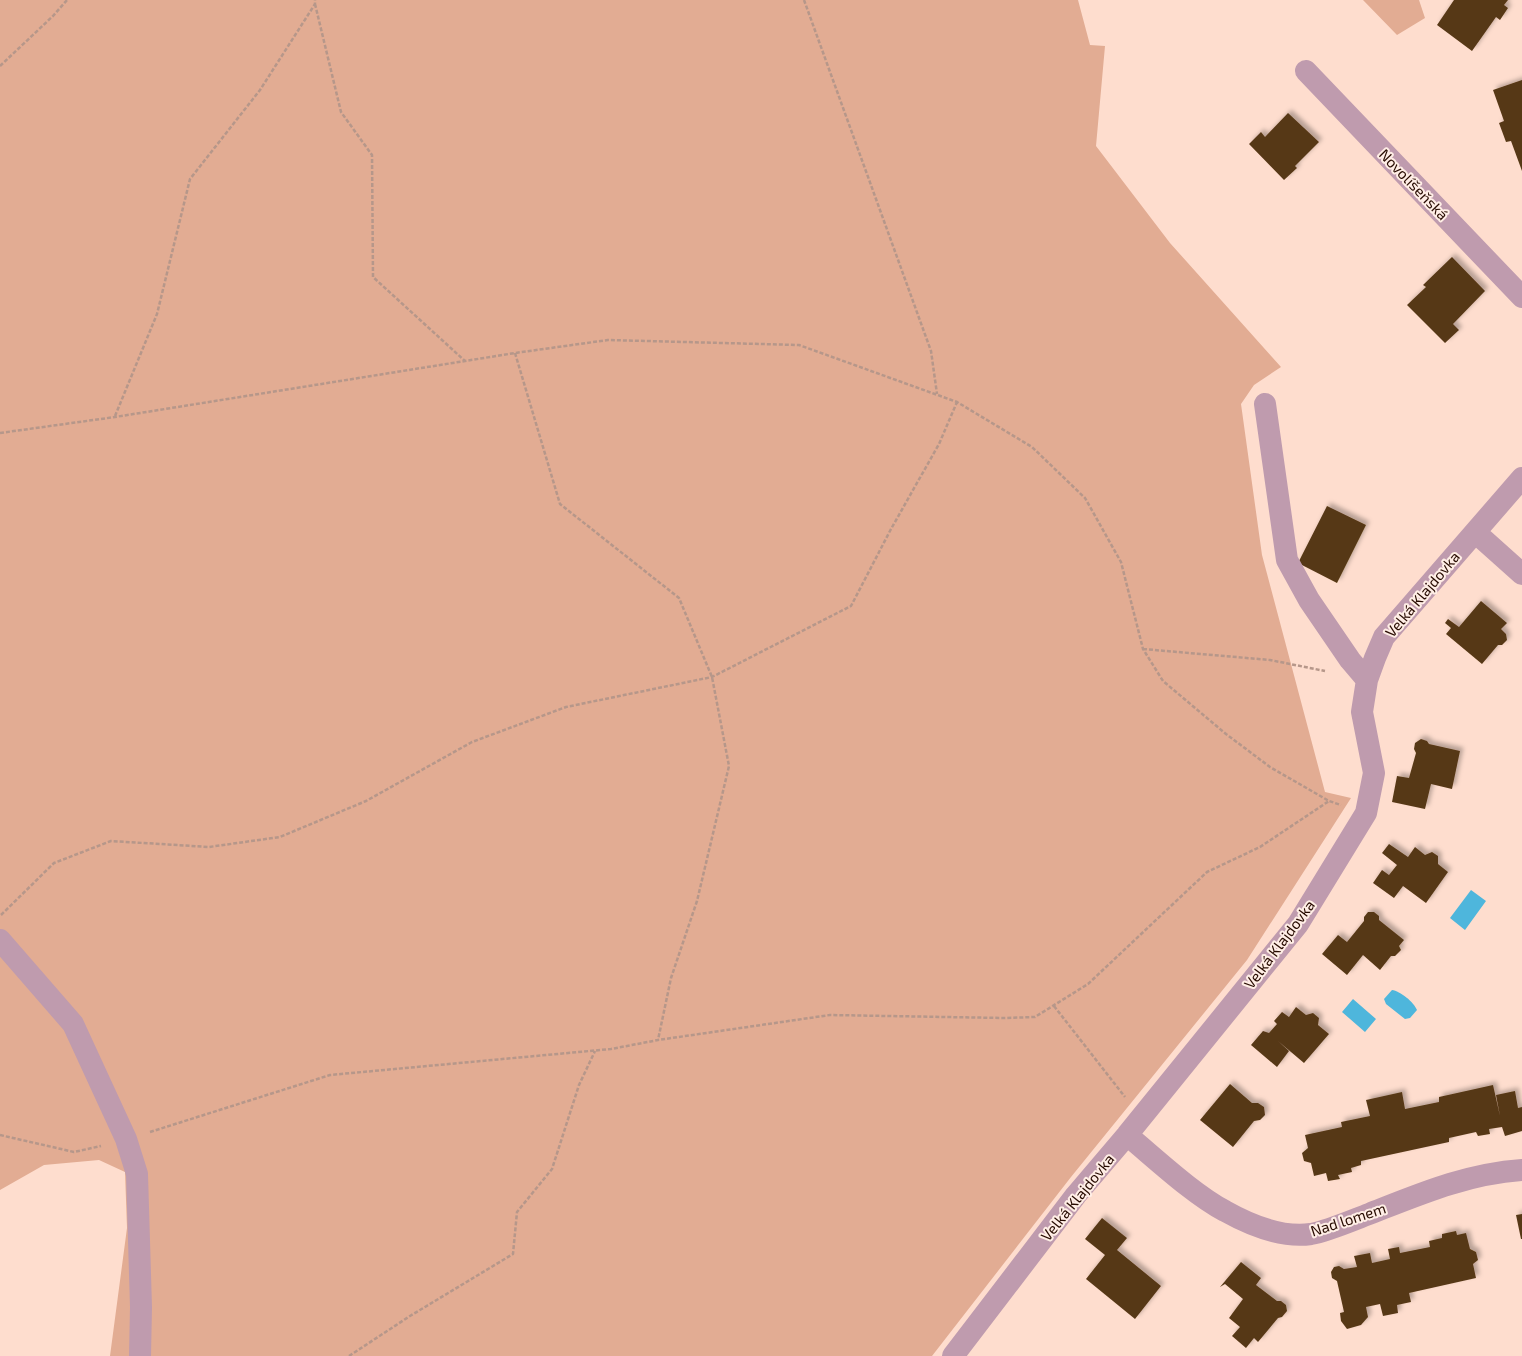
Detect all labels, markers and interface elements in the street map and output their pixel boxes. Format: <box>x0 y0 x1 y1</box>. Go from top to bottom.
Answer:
street label: Novolíšeňská <box>1376 145 1452 223</box>
street label: Velká Klajdovka <box>1381 547 1464 641</box>
street label: Velká Klajdovka <box>1240 896 1319 993</box>
street label: Velká Klajdovka <box>1037 1150 1118 1245</box>
street label: Nad lomem <box>1308 1198 1388 1240</box>

